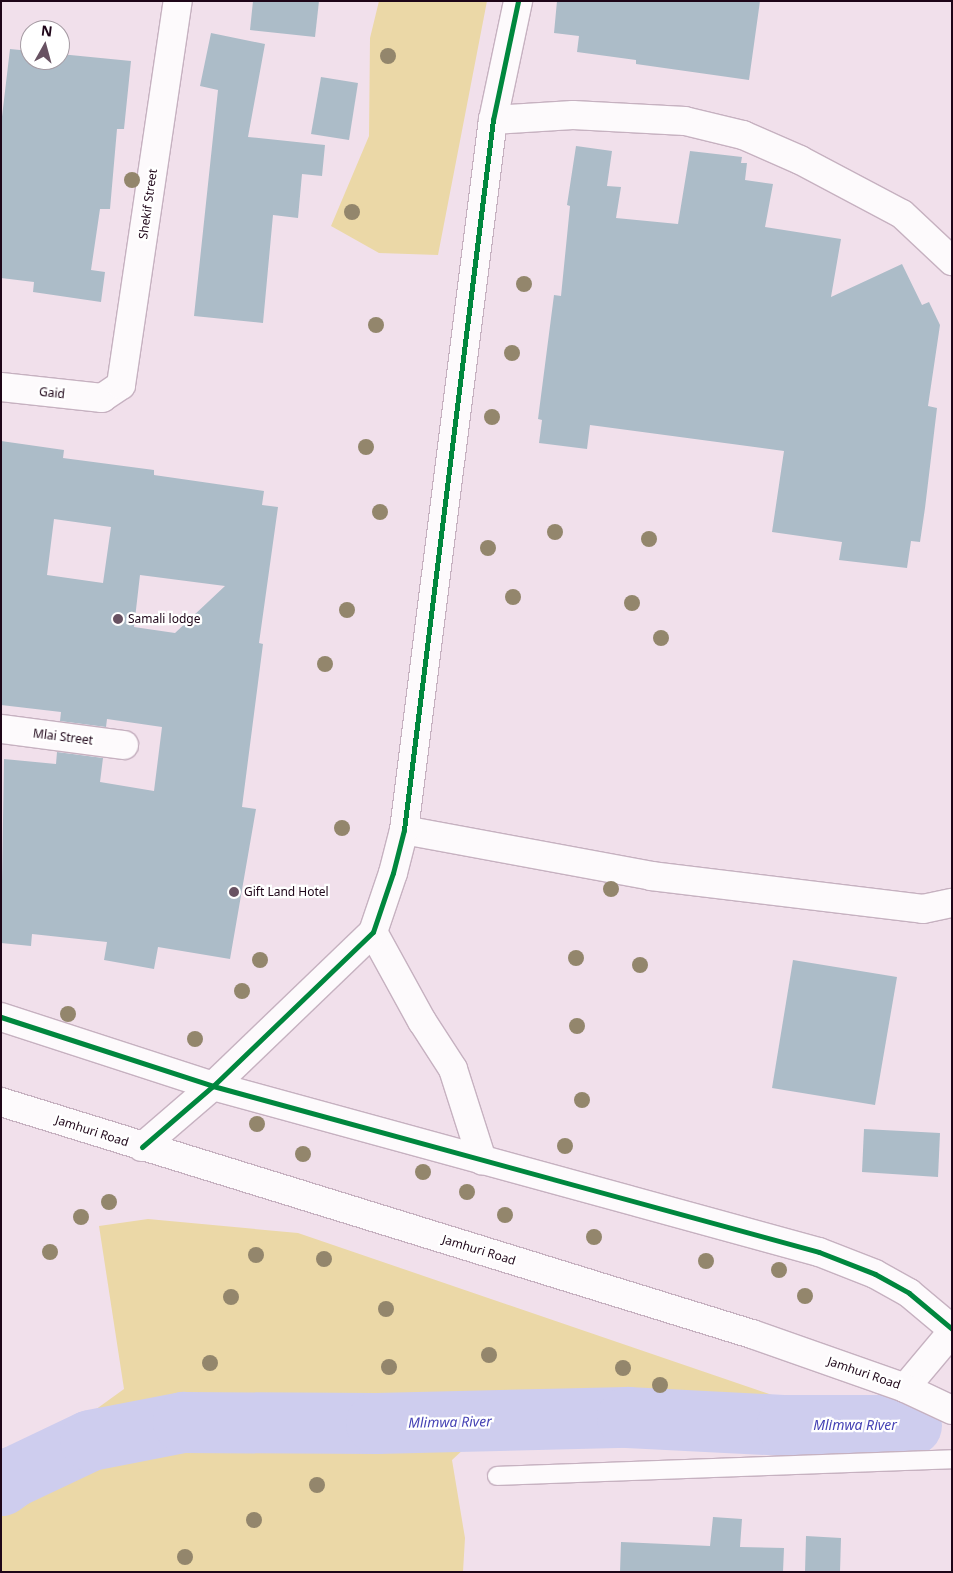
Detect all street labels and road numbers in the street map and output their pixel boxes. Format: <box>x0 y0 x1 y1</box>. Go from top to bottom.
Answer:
street label: Shekif Street <box>136 168 160 240</box>
street label: Gaid <box>38 384 66 402</box>
street label: Mlai Street <box>32 726 94 748</box>
street label: Jamhuri Road <box>54 1112 130 1150</box>
street label: Jamhuri Road <box>441 1232 517 1268</box>
street label: Jamhuri Road <box>826 1354 902 1392</box>

